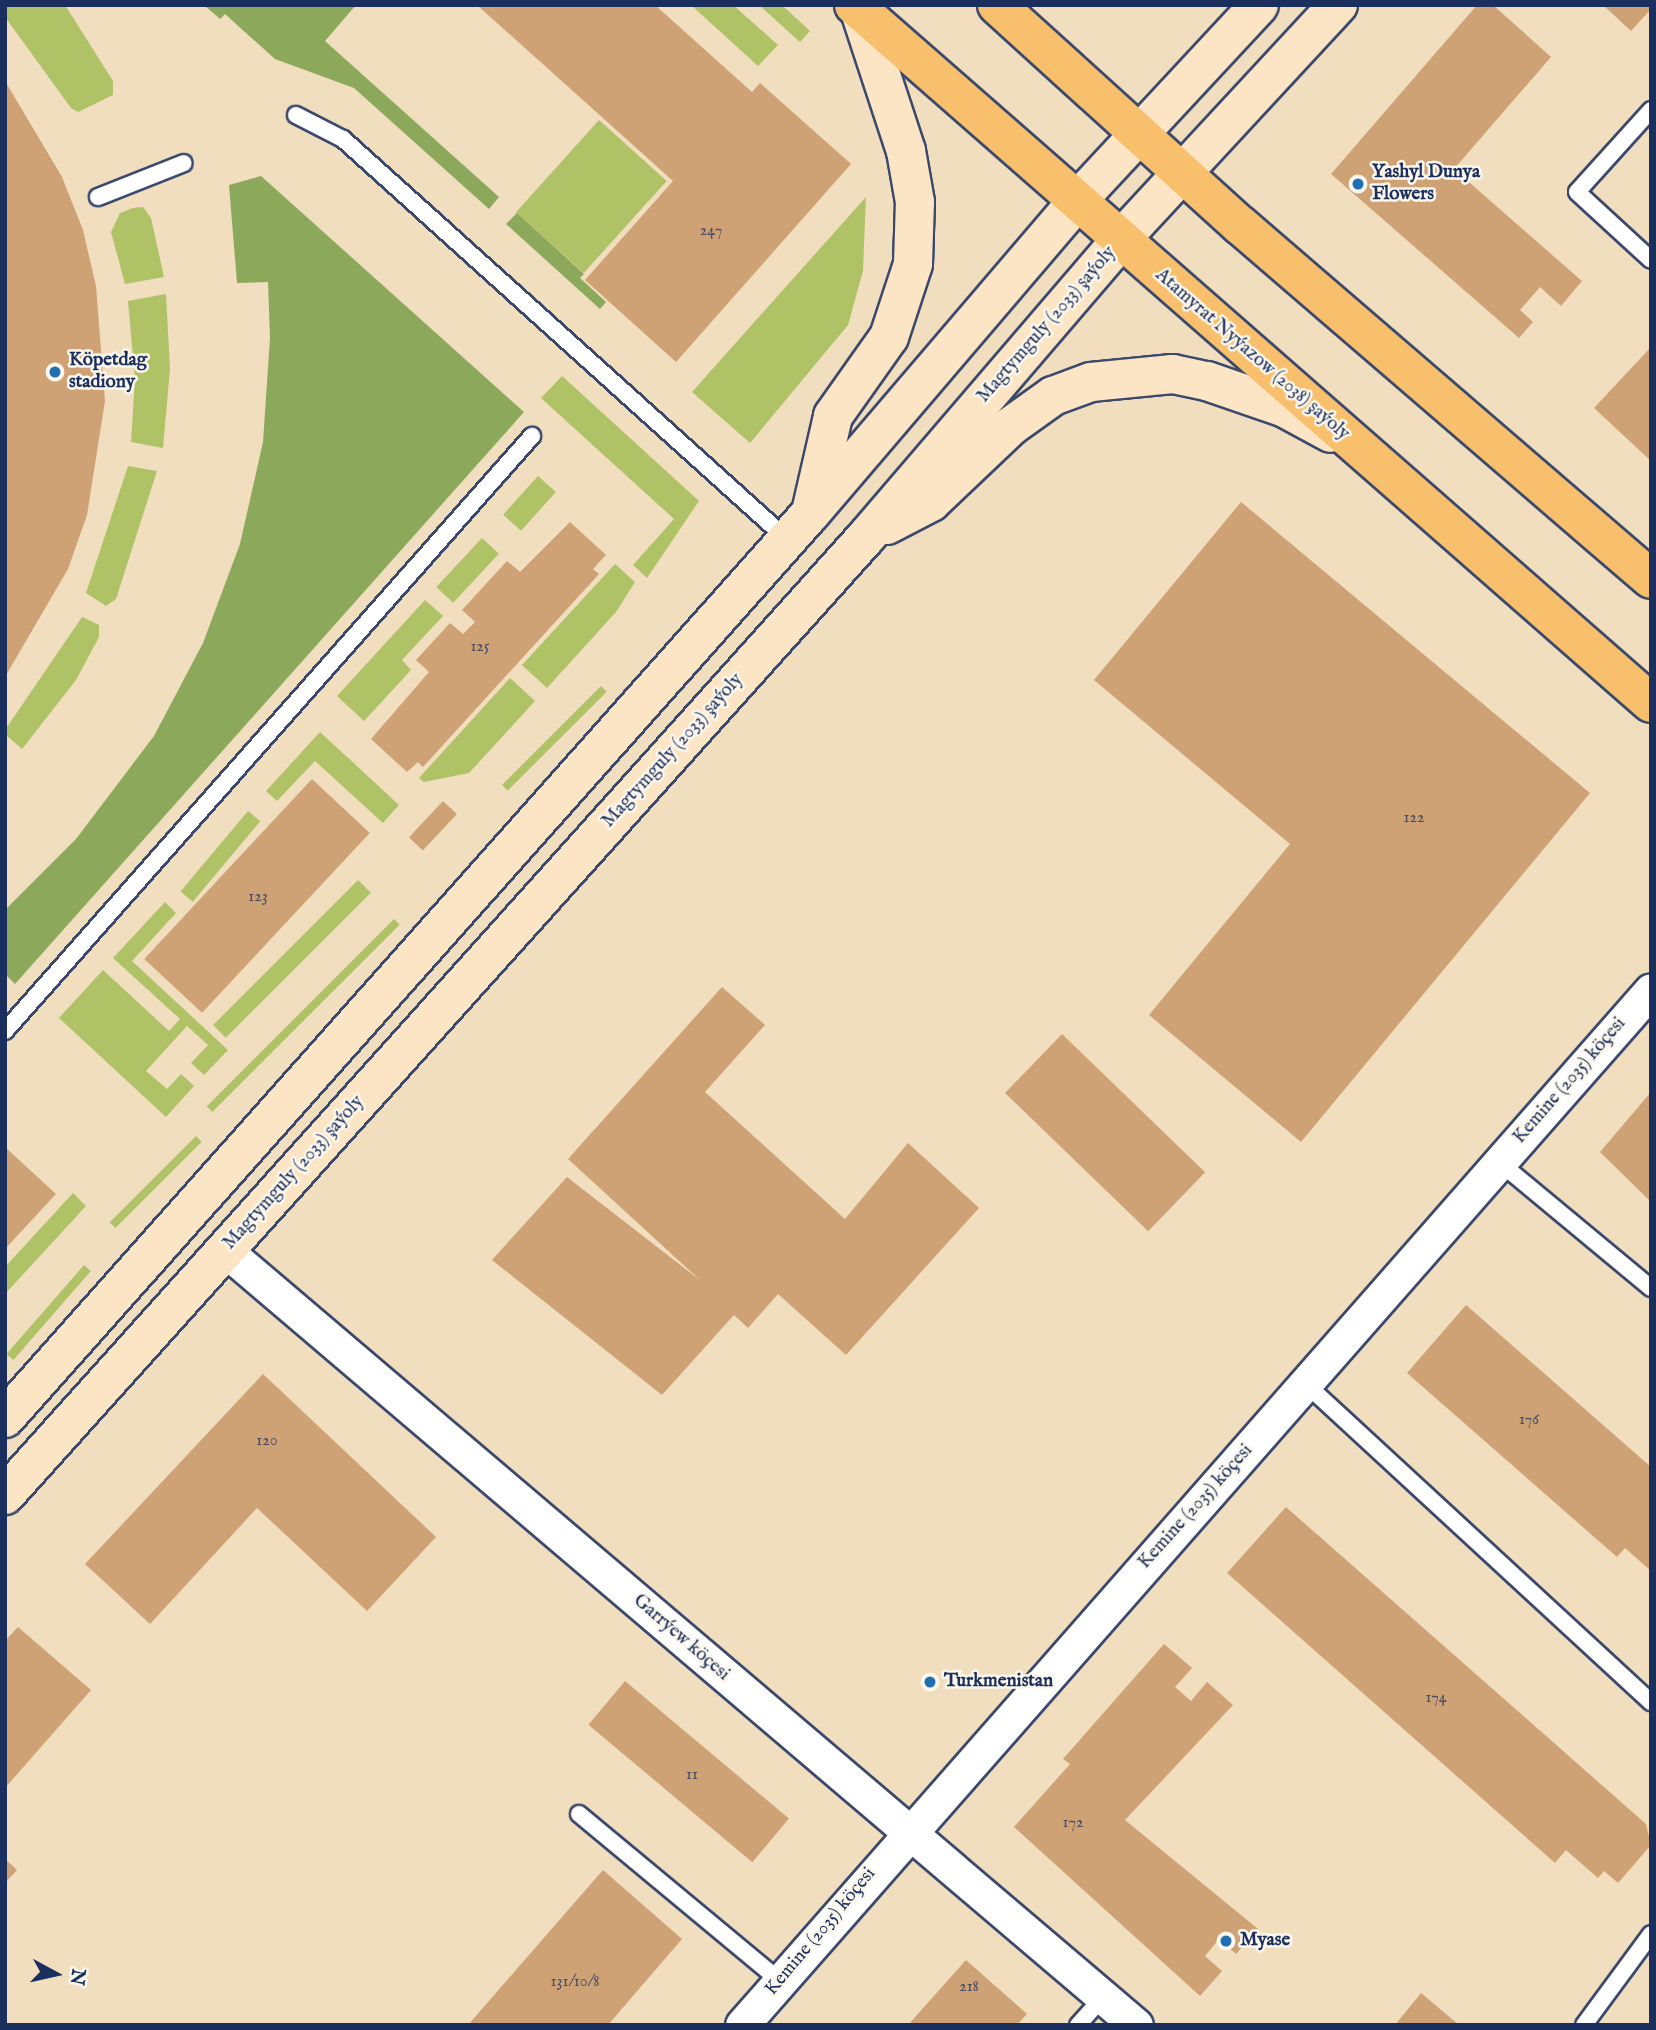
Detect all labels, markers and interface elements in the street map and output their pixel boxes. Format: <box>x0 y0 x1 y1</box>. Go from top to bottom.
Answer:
place label: Yashyl Dunya Flowers <box>1372 162 1480 206</box>
marker: Yashyl Dunya Flowers <box>1350 176 1366 192</box>
house number: 247 <box>700 221 722 241</box>
street label: Magtymguly (2033) şaýoly <box>973 242 1121 408</box>
street label: Atamyrat Nyýazow (2038) şaýoly <box>1150 264 1354 446</box>
place label: Köpetdag stadiony <box>69 350 147 394</box>
marker: Köpetdag stadiony <box>47 364 63 380</box>
house number: 125 <box>470 637 490 657</box>
street label: Magtymguly (2033) şaýoly <box>598 669 748 833</box>
house number: 122 <box>1404 808 1424 828</box>
house number: 123 <box>248 887 268 907</box>
street label: Kemine (2035) köçesi <box>1509 1013 1631 1149</box>
street label: Magtymguly (2033) şaýoly <box>219 1091 369 1255</box>
house number: 176 <box>1519 1410 1539 1430</box>
house number: 120 <box>256 1431 278 1451</box>
street label: Kemine (2035) köçesi <box>1134 1440 1258 1574</box>
street label: Garrýew köçesi <box>628 1590 734 1686</box>
place label: Turkmenistan <box>944 1671 1053 1693</box>
marker: Turkmenistan <box>922 1674 938 1690</box>
house number: 174 <box>1425 1688 1447 1708</box>
house number: 11 <box>686 1765 698 1785</box>
house number: 172 <box>1063 1813 1083 1833</box>
street label: Kemine (2035) köçesi <box>761 1863 881 2001</box>
place label: Myase <box>1240 1930 1290 1952</box>
marker: Myase <box>1218 1933 1234 1949</box>
north arrow <box>21 1939 91 2009</box>
text: N <box>64 1967 90 1987</box>
house number: 131/10/8 <box>550 1972 600 1992</box>
house number: 218 <box>959 1977 979 1997</box>

